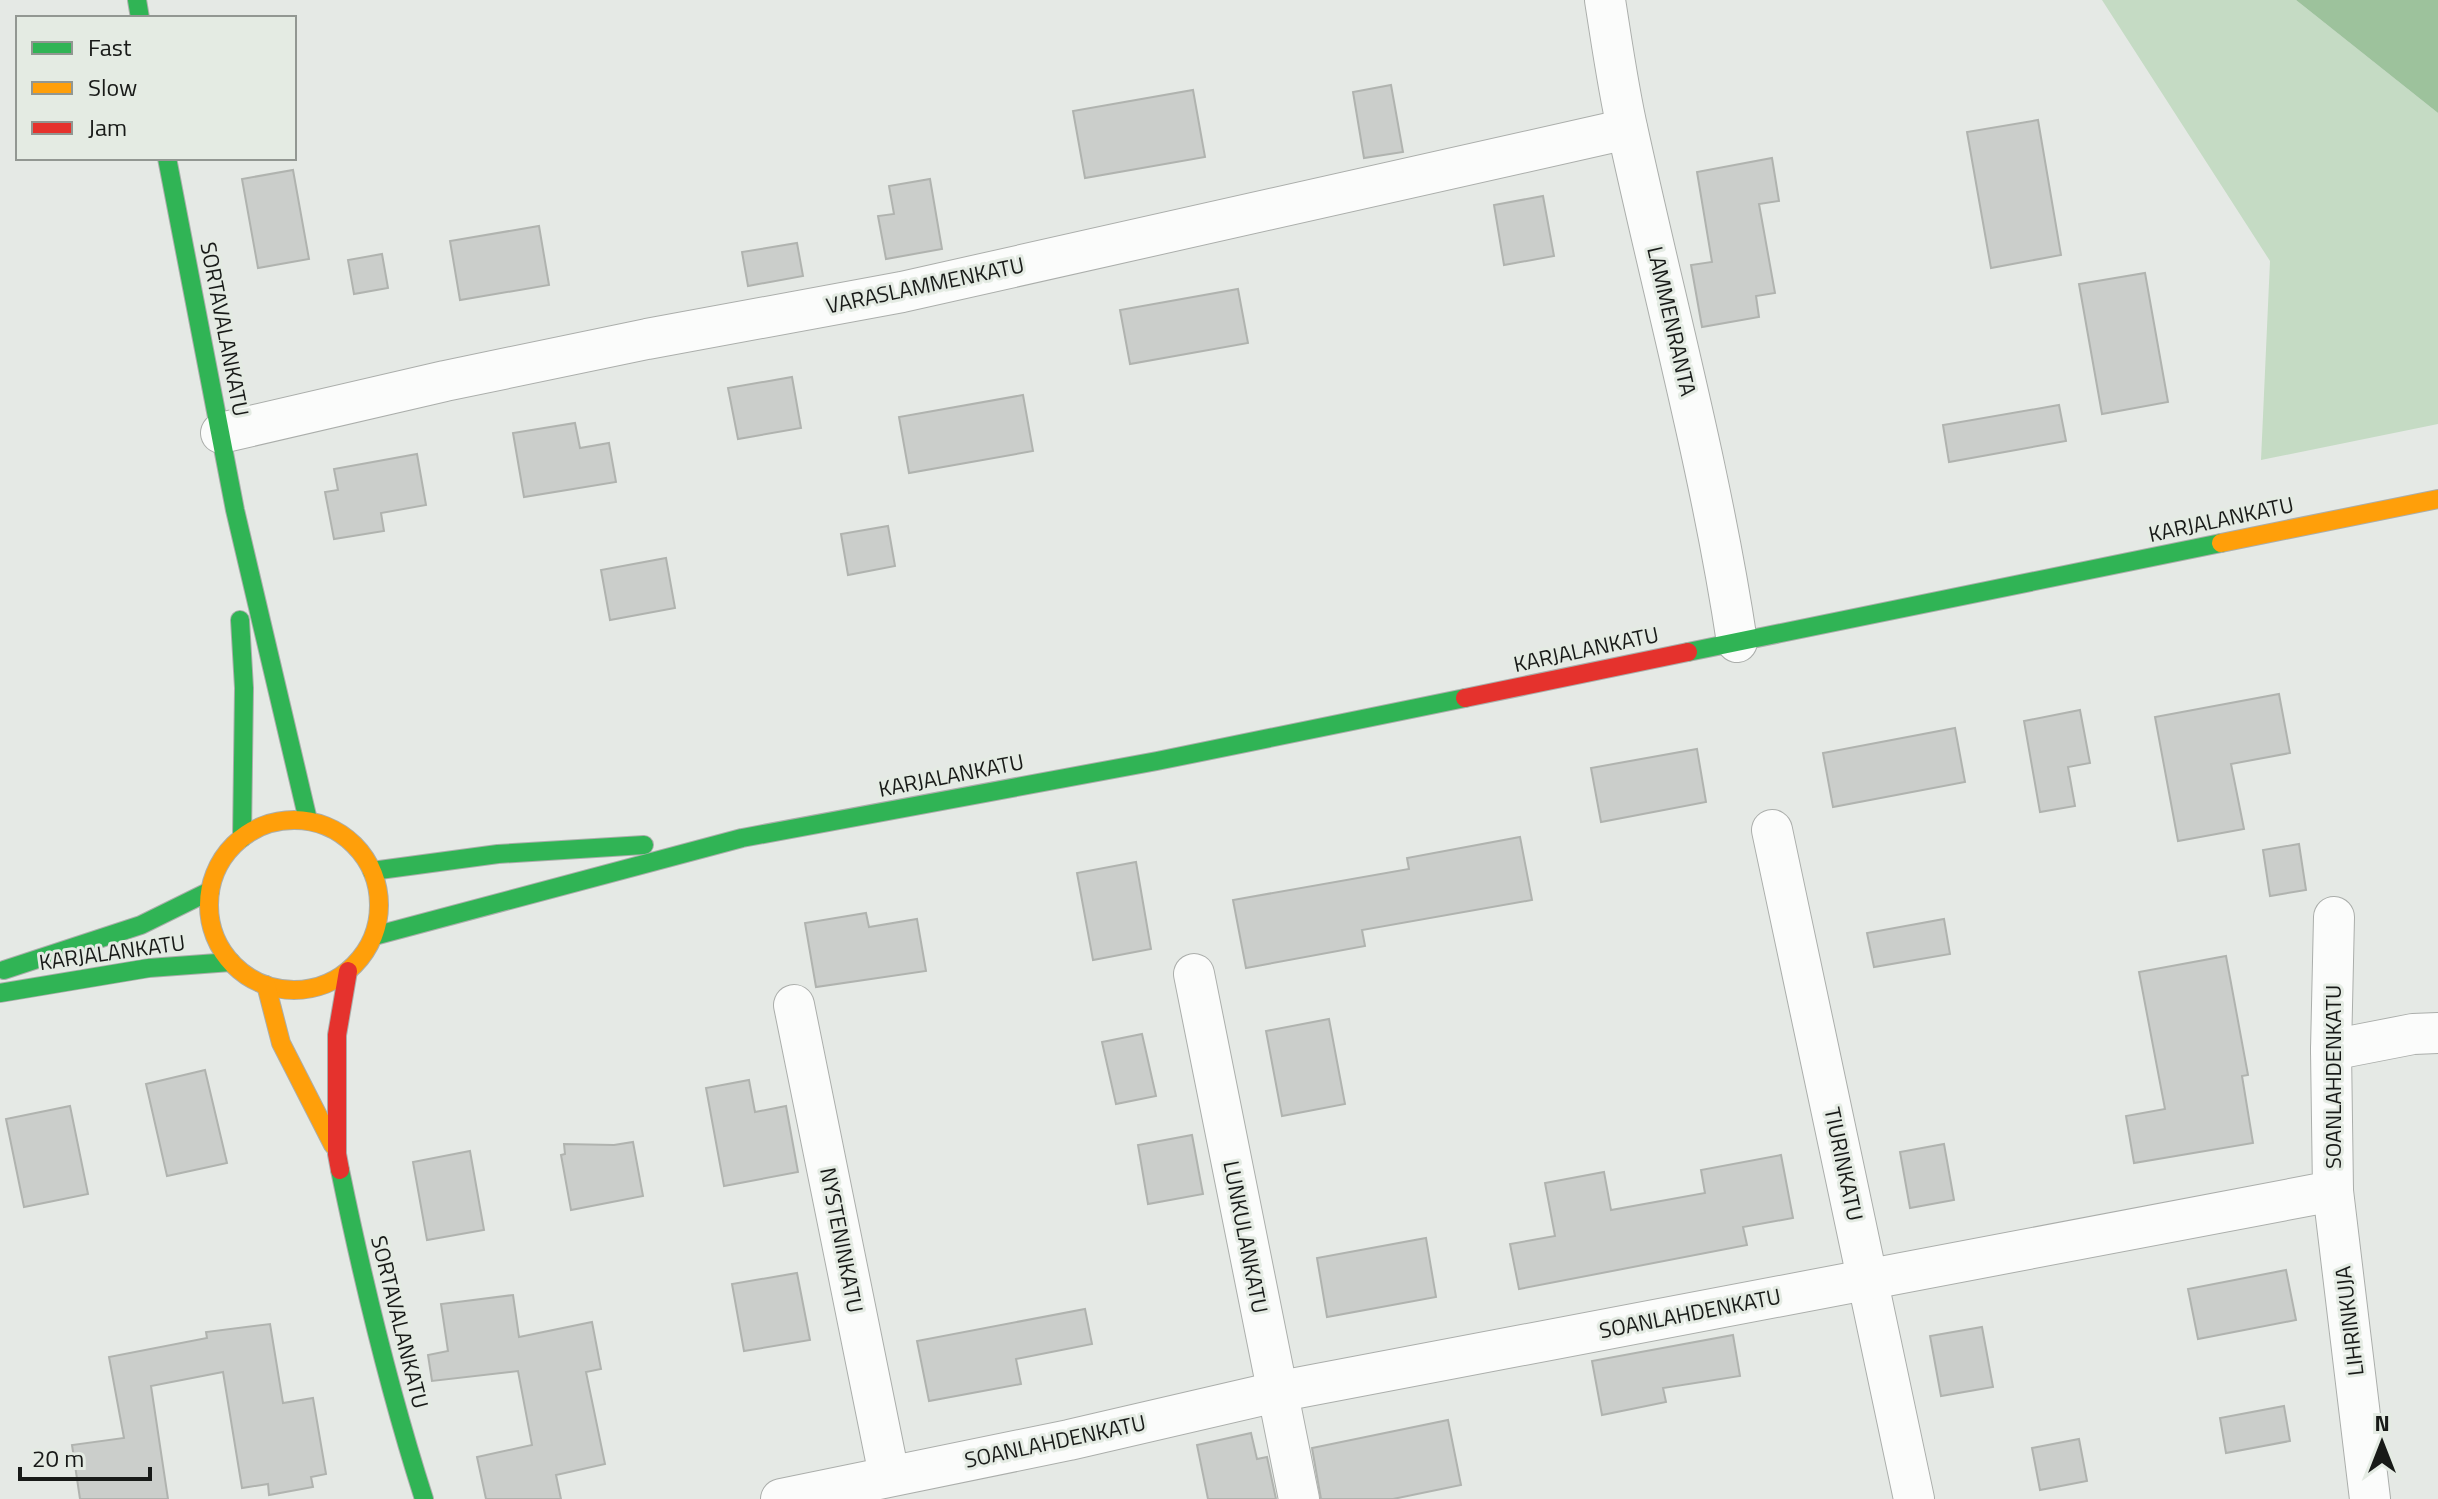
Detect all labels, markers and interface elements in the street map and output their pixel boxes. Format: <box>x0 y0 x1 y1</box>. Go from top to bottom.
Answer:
legend <box>16 16 296 160</box>
text: Fast <box>88 29 132 65</box>
text: Slow <box>88 69 137 105</box>
text: Jam <box>88 109 127 145</box>
street label: SORTAVALANKATU <box>191 239 259 419</box>
street label: LAMMENRANTA <box>1638 243 1706 399</box>
street label: VARASLAMMENKATU <box>823 247 1027 323</box>
street label: KARJALANKATU <box>2145 487 2297 551</box>
street label: KARJALANKATU <box>1510 617 1662 681</box>
street label: KARJALANKATU <box>875 744 1027 806</box>
street label: KARJALANKATU <box>37 925 187 979</box>
street label: SOANLAHDENKATU <box>2316 985 2350 1169</box>
street label: TIURINKATU <box>1815 1104 1873 1224</box>
street label: LUNKULANKATU <box>1215 1158 1277 1316</box>
street label: NYSTENINKATU <box>811 1164 873 1316</box>
street label: SORTAVALANKATU <box>362 1232 438 1412</box>
street label: LIHRINKUJA <box>2325 1264 2373 1378</box>
street label: SOANLAHDENKATU <box>1596 1279 1784 1347</box>
north arrow <box>2342 1403 2422 1483</box>
street label: SOANLAHDENKATU <box>961 1405 1149 1477</box>
text: N <box>2374 1406 2390 1440</box>
scale bar <box>20 1431 150 1481</box>
text: 20 m <box>32 1440 84 1476</box>

